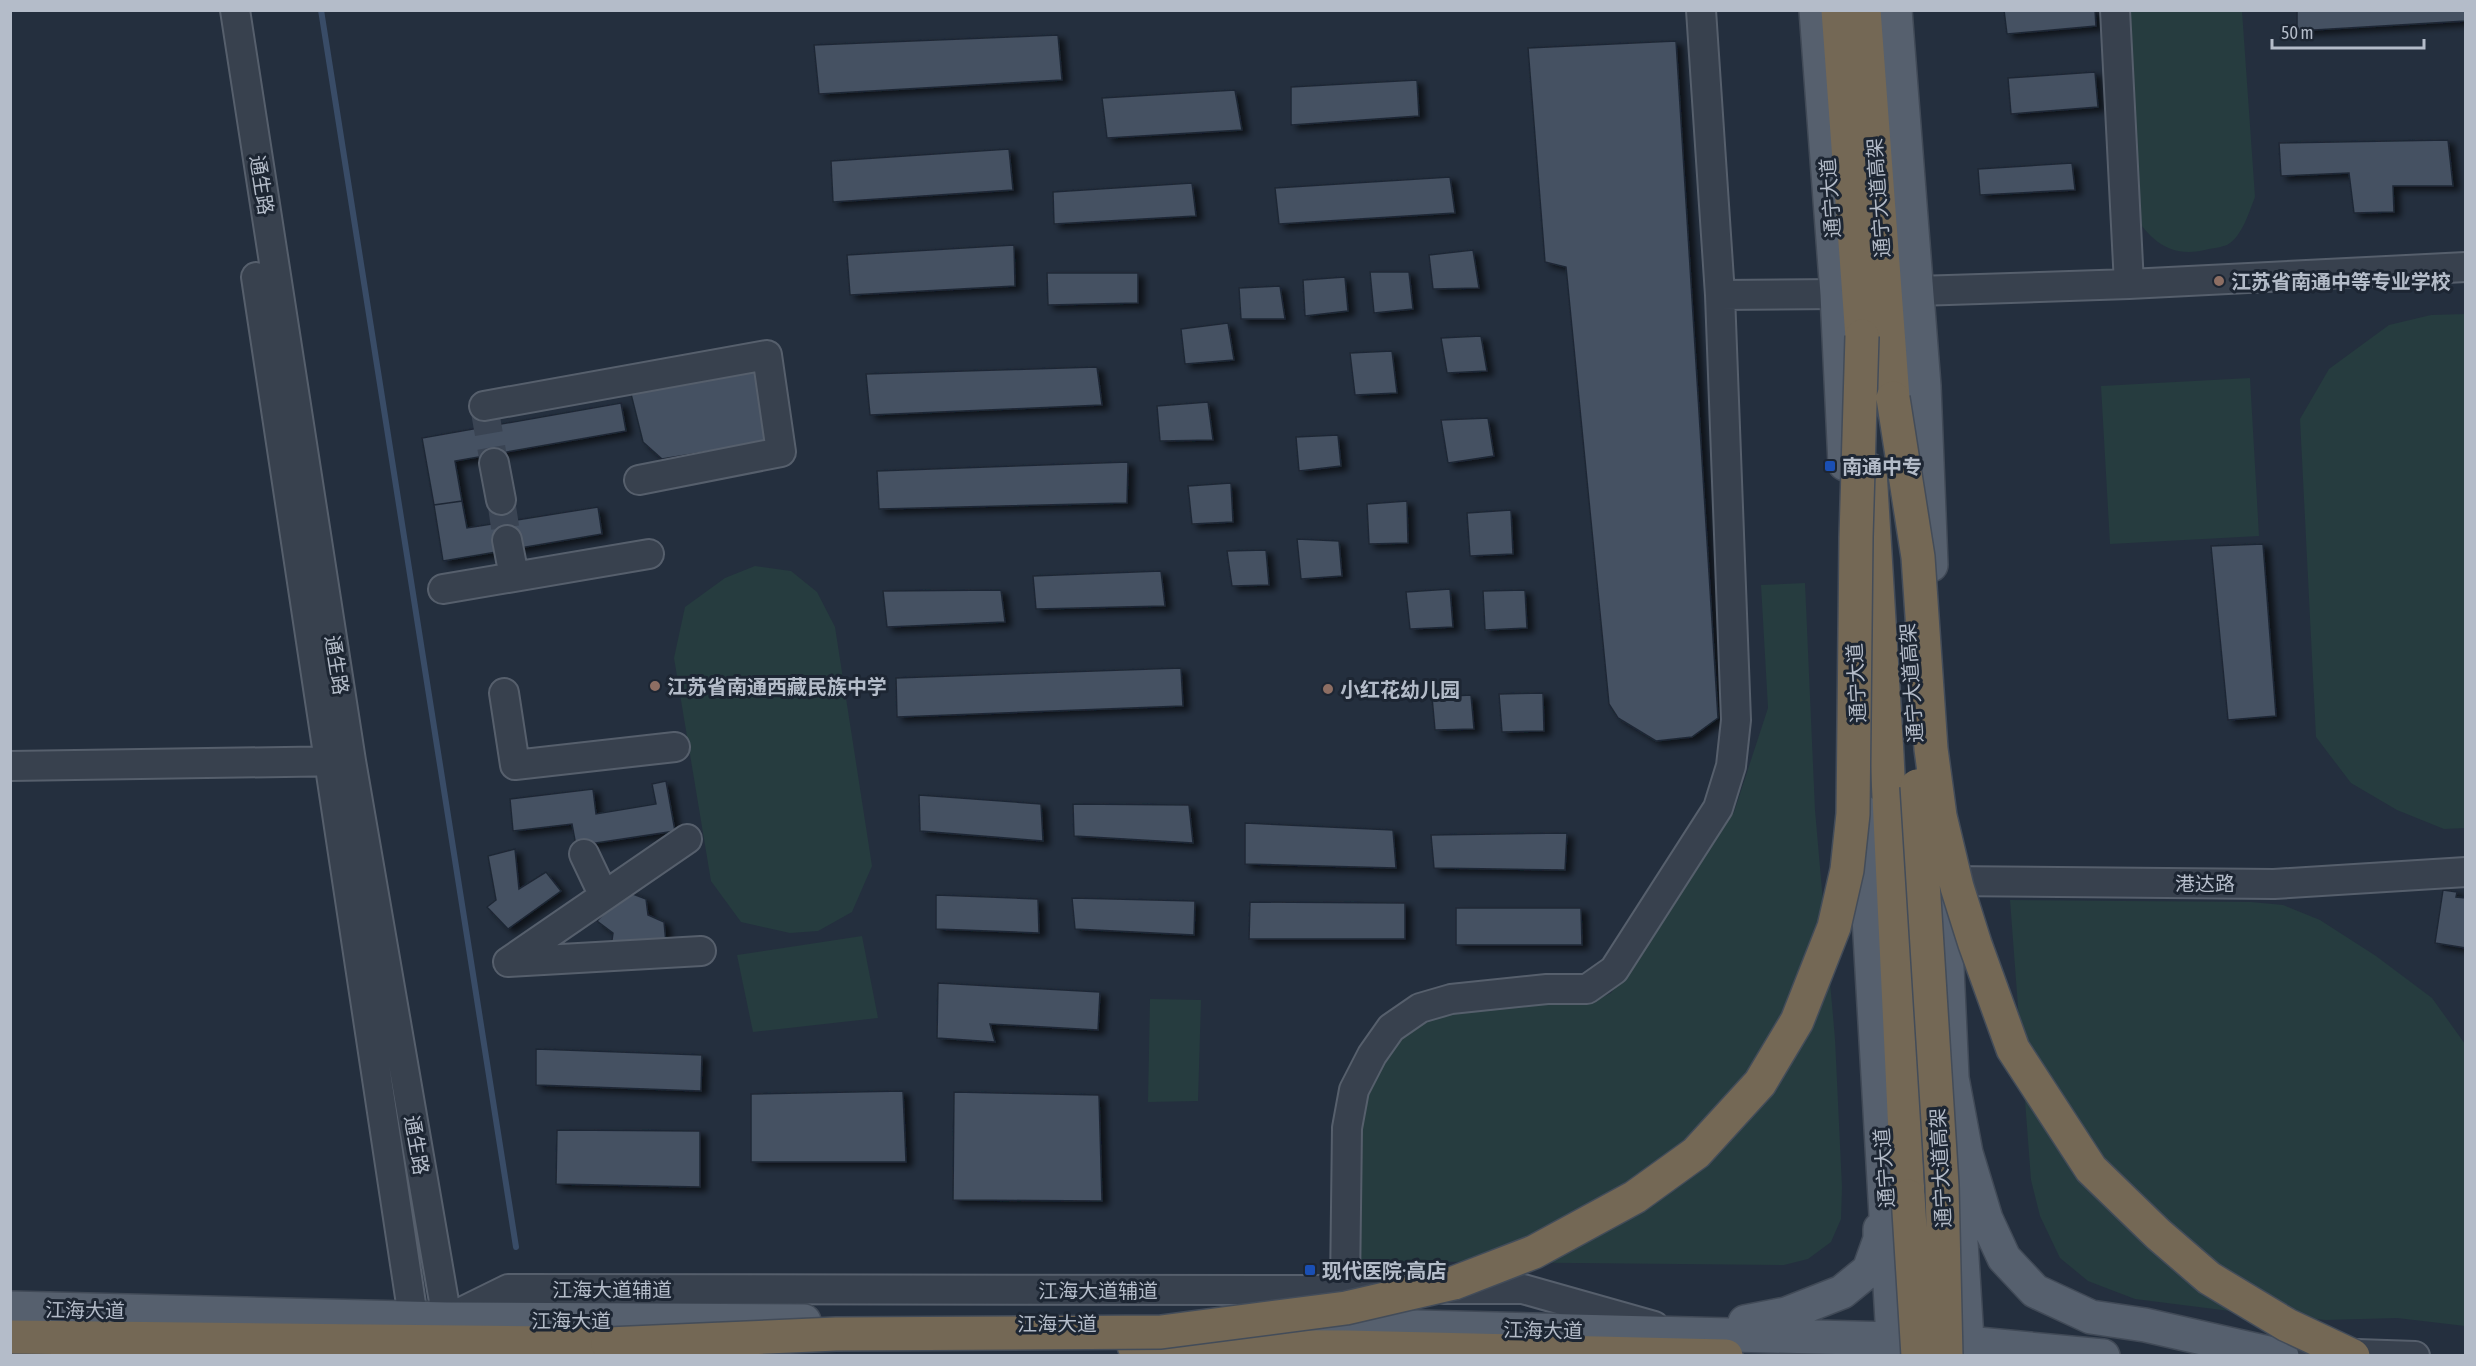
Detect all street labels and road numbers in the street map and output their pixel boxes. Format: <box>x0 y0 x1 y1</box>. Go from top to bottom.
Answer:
street label: 通宁大道高架 <box>1862 137 1894 259</box>
street label: 通生路 <box>246 154 278 216</box>
street label: 通宁大道 <box>1816 157 1844 239</box>
street label: 通宁大道高架 <box>1895 622 1927 744</box>
street label: 通生路 <box>321 634 353 696</box>
street label: 通宁大道 <box>1842 642 1870 724</box>
street label: 港达路 <box>2175 872 2235 895</box>
street label: 通宁大道高架 <box>1925 1107 1955 1229</box>
street label: 通生路 <box>400 1113 434 1177</box>
street label: 通宁大道 <box>1870 1127 1898 1209</box>
street label: 江海大道辅道 <box>552 1278 672 1301</box>
street label: 江海大道辅道 <box>1038 1279 1158 1302</box>
street label: 江海大道 <box>45 1298 125 1322</box>
street label: 江海大道 <box>531 1309 611 1332</box>
street label: 江海大道 <box>1017 1312 1097 1335</box>
street label: 江海大道 <box>1503 1318 1583 1342</box>

